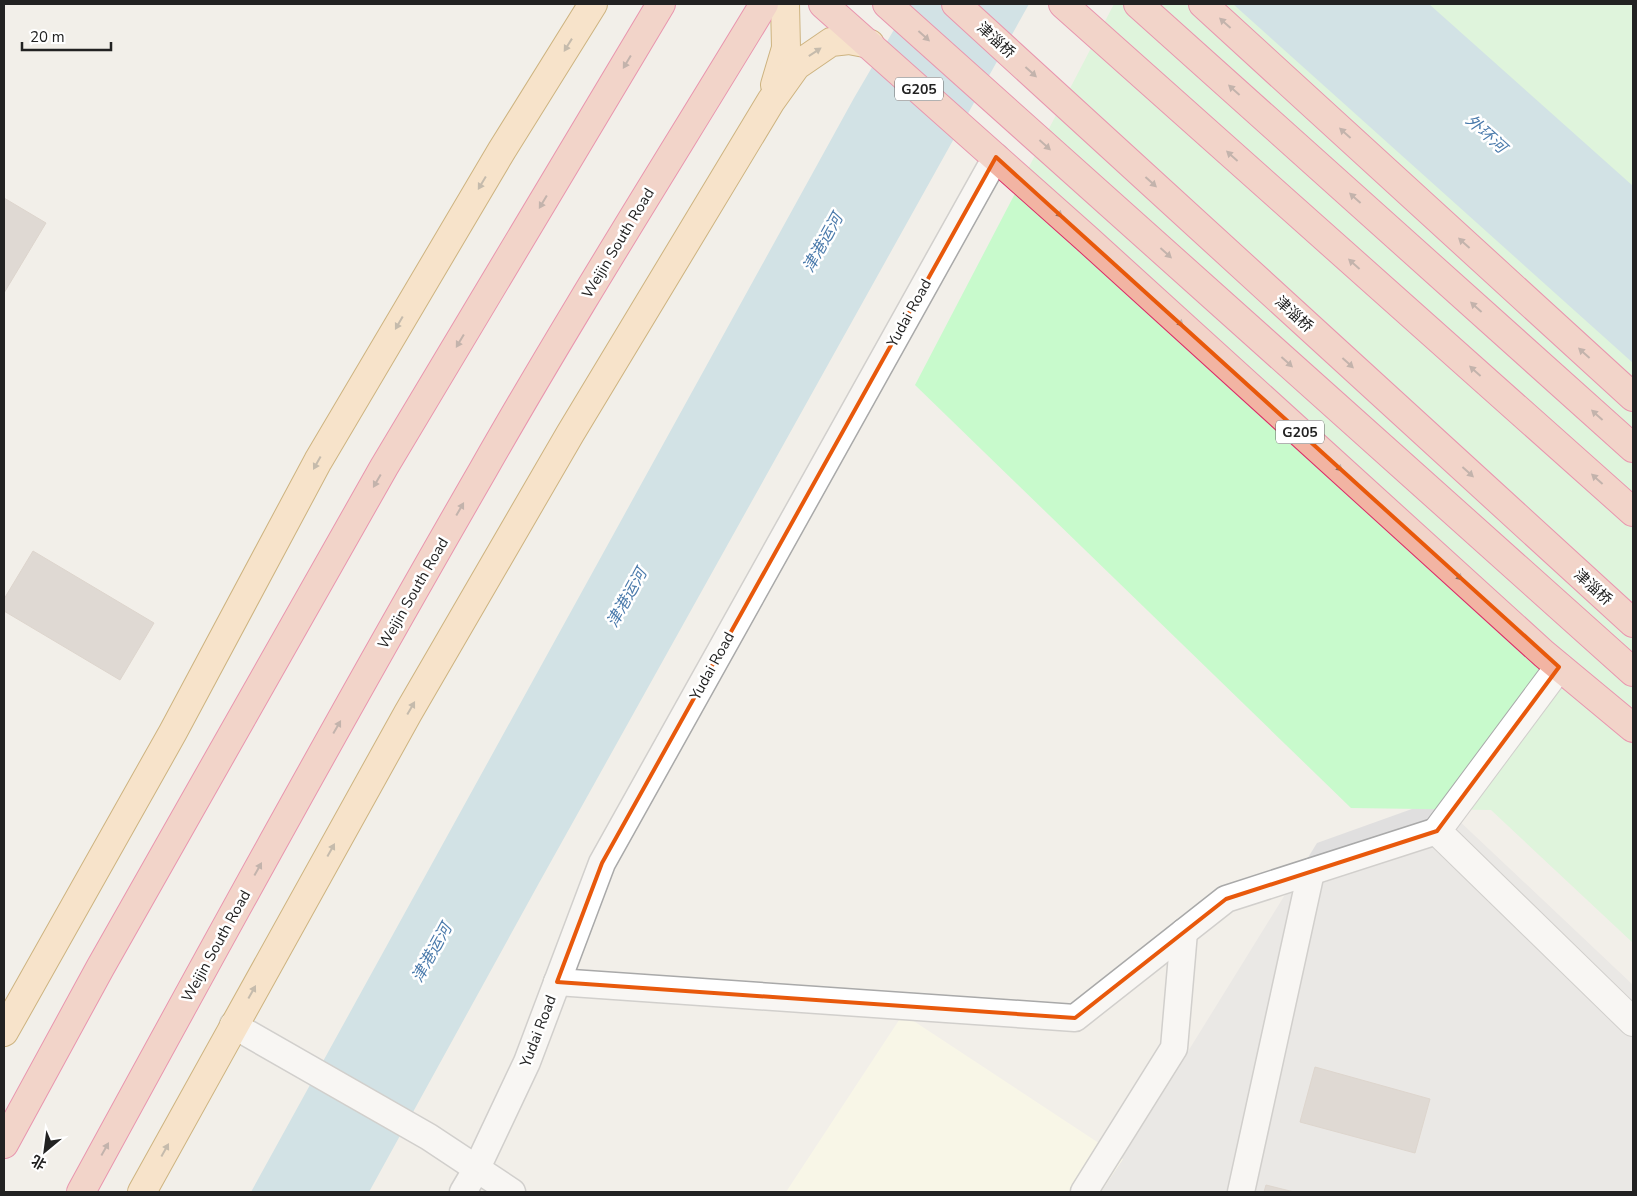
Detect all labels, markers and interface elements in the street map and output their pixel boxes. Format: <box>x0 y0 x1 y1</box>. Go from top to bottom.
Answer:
street label: 津淄桥 <box>973 18 1019 62</box>
one-way arrow <box>1218 18 1231 29</box>
scale bar <box>22 20 111 52</box>
text: 20 m <box>30 27 65 47</box>
one-way arrow <box>917 30 929 42</box>
one-way arrow <box>563 38 572 52</box>
one-way arrow <box>808 47 821 57</box>
one-way arrow <box>622 56 631 69</box>
one-way arrow <box>1024 66 1036 78</box>
road number: G205 <box>895 78 943 100</box>
one-way arrow <box>1228 84 1241 95</box>
water label: 外环河 <box>1461 110 1513 160</box>
one-way arrow <box>1339 127 1351 139</box>
one-way arrow <box>1038 139 1050 151</box>
one-way arrow <box>1226 150 1239 161</box>
one-way arrow <box>478 176 486 191</box>
one-way arrow <box>1144 176 1156 188</box>
street label: Weijin South Road <box>577 184 659 302</box>
one-way arrow <box>1350 192 1362 204</box>
one-way arrow <box>539 195 548 208</box>
one-way arrow <box>1051 206 1063 218</box>
water label: 津港运河 <box>798 207 850 276</box>
one-way arrow <box>1459 237 1471 249</box>
one-way arrow <box>1159 247 1171 259</box>
one-way arrow <box>1347 258 1360 269</box>
street label: Yudai Road <box>882 275 936 352</box>
street label: 津淄桥 <box>1271 292 1317 336</box>
one-way arrow <box>1471 301 1483 313</box>
one-way arrow <box>1171 315 1183 327</box>
one-way arrow <box>394 316 403 329</box>
one-way arrow <box>455 335 464 348</box>
one-way arrow <box>1578 347 1591 358</box>
one-way arrow <box>1280 356 1293 367</box>
one-way arrow <box>1341 357 1354 368</box>
one-way arrow <box>1469 366 1482 377</box>
one-way arrow <box>1591 409 1603 421</box>
road number: G205 <box>1276 421 1324 444</box>
one-way arrow <box>313 457 322 470</box>
one-way arrow <box>1330 460 1343 471</box>
one-way arrow <box>1461 466 1473 478</box>
one-way arrow <box>372 474 381 487</box>
one-way arrow <box>1590 474 1603 485</box>
one-way arrow <box>456 503 465 516</box>
street label: Weijin South Road <box>373 534 453 652</box>
water label: 津港运河 <box>602 562 654 631</box>
street label: 津淄桥 <box>1570 565 1616 609</box>
one-way arrow <box>1451 569 1463 581</box>
street label: Yudai Road <box>685 628 739 705</box>
one-way arrow <box>406 702 415 715</box>
one-way arrow <box>333 719 341 734</box>
one-way arrow <box>327 843 335 857</box>
one-way arrow <box>254 861 262 876</box>
street label: Weijin South Road <box>177 886 255 1006</box>
water label: 津港运河 <box>407 917 459 986</box>
one-way arrow <box>248 984 256 999</box>
street label: Yudai Road <box>515 992 561 1071</box>
north arrow <box>20 1126 70 1176</box>
one-way arrow <box>161 1142 169 1157</box>
one-way arrow <box>100 1143 109 1156</box>
text: 北 <box>28 1150 50 1174</box>

